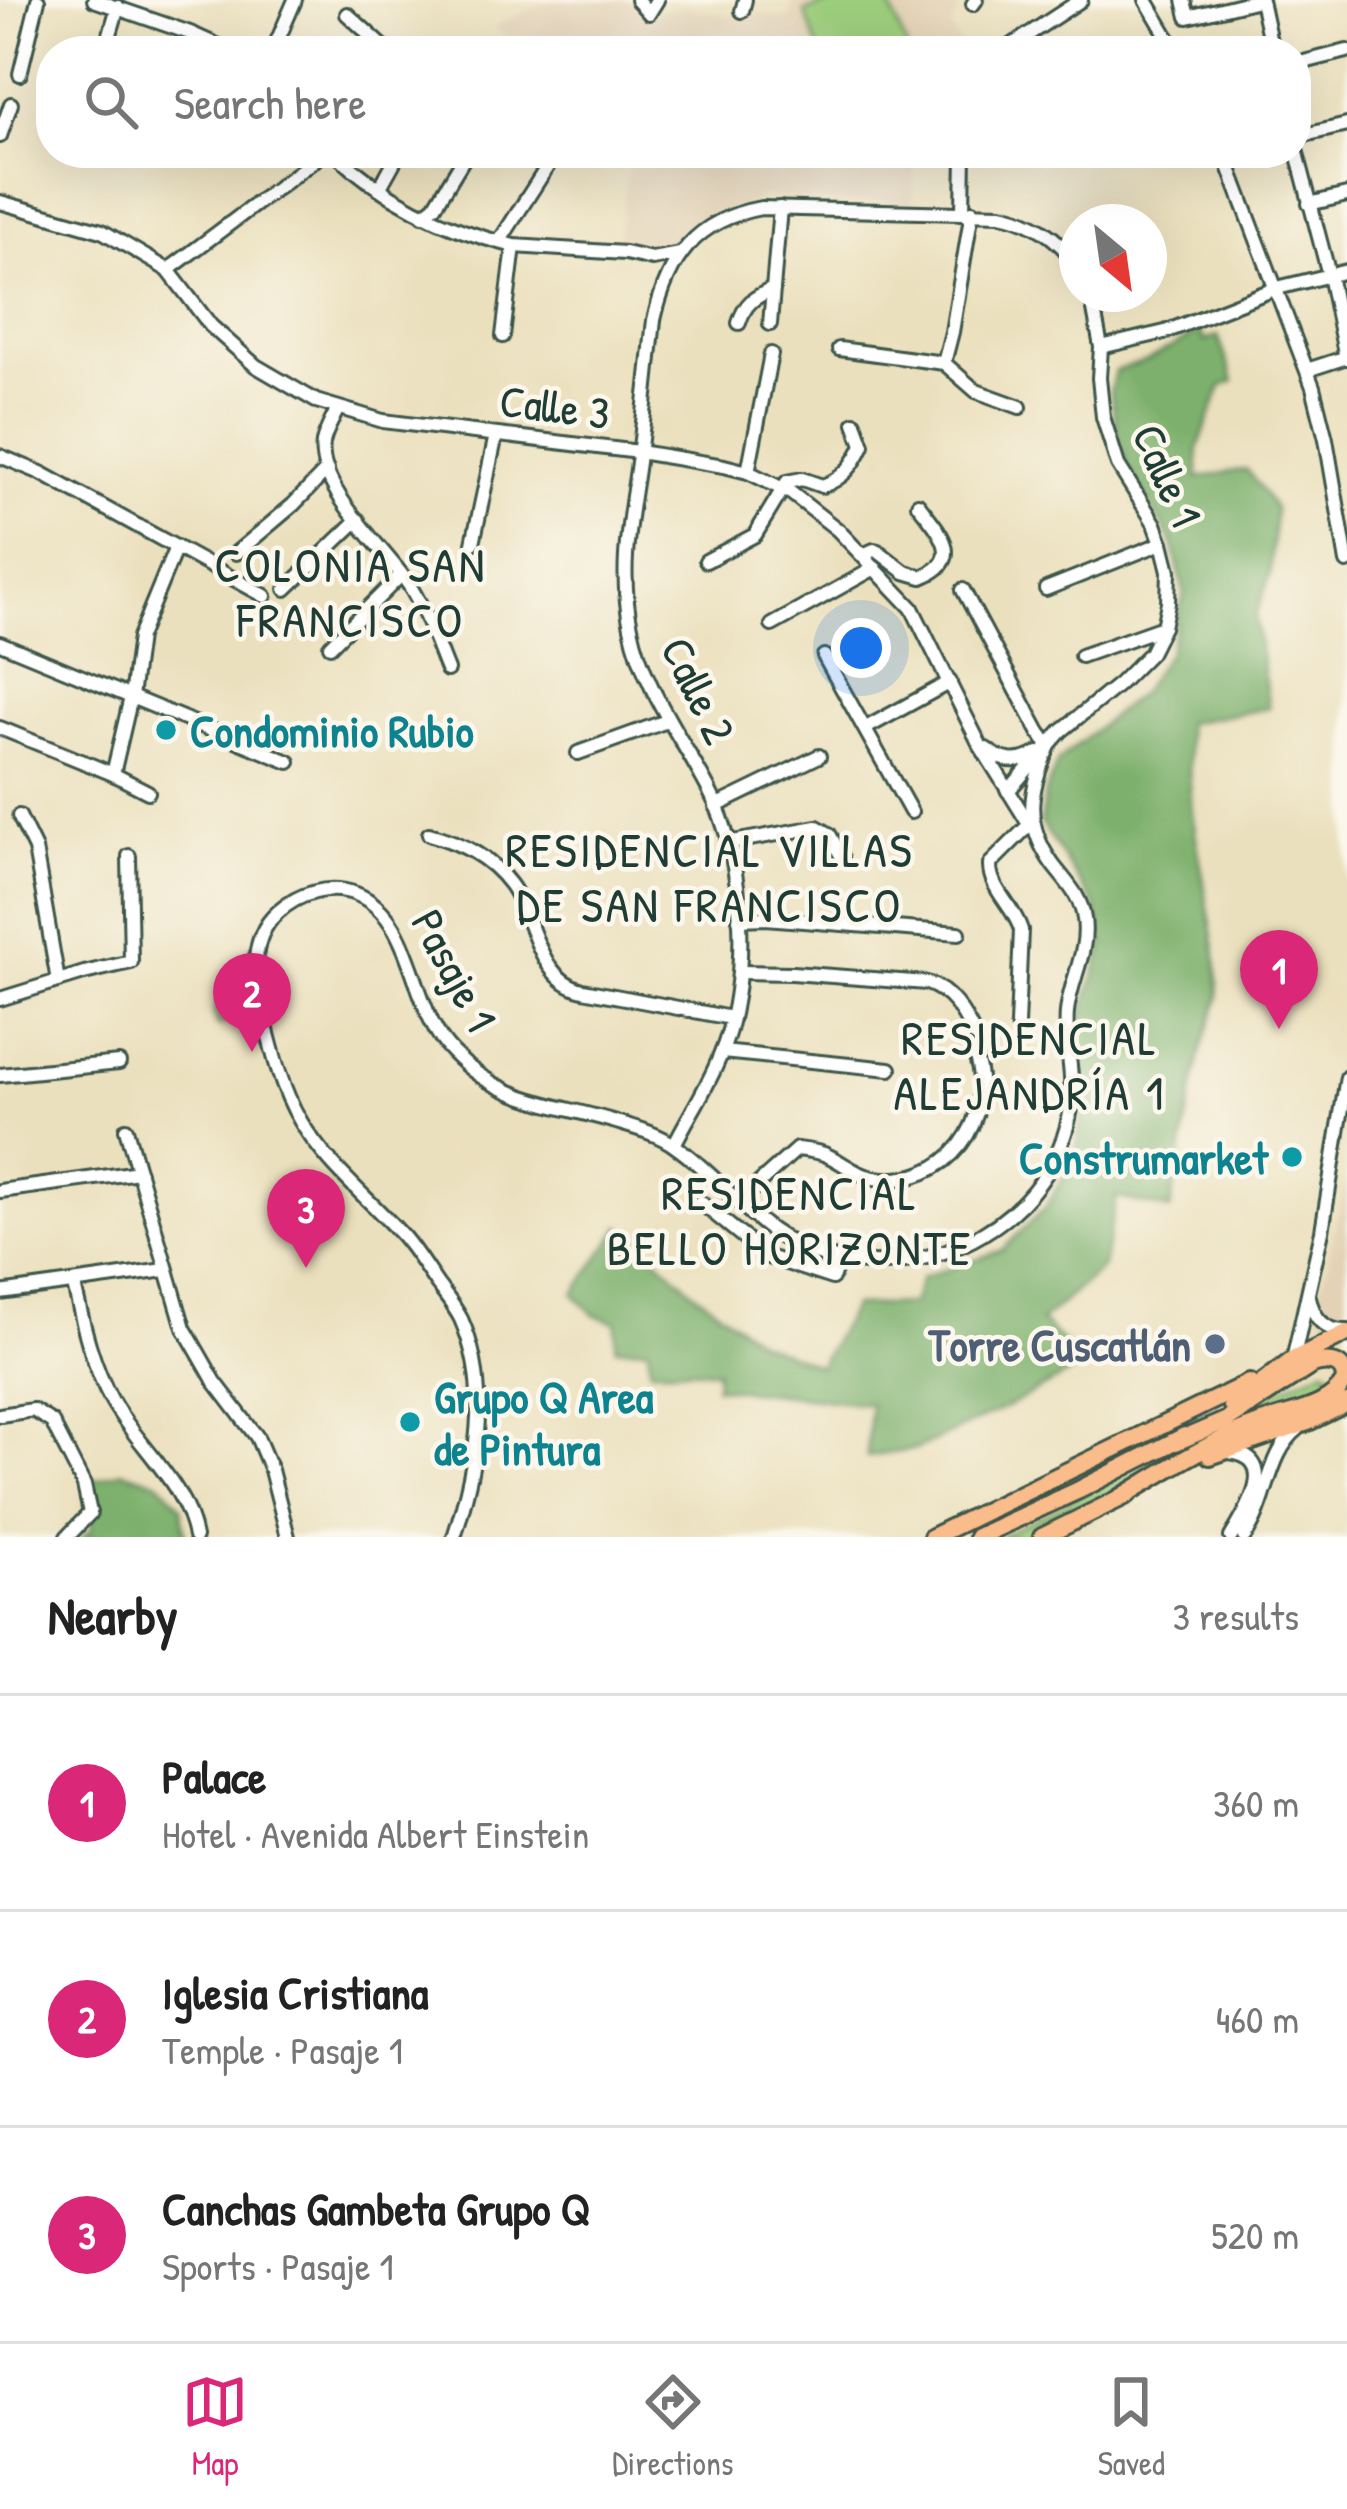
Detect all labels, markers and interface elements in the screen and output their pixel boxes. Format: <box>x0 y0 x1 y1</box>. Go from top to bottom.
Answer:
search box <box>36 36 1311 168</box>
icon: search <box>78 69 144 135</box>
text: Search here <box>174 72 366 133</box>
north arrow <box>1059 204 1167 312</box>
street label: Calle 3 <box>497 369 613 443</box>
street label: Calle 1 <box>1119 414 1217 536</box>
district label: COLONIA SAN FRANCISCO <box>215 532 487 652</box>
your location <box>831 618 891 678</box>
street label: Calle 2 <box>647 627 751 753</box>
place label: Condominio Rubio <box>190 700 474 761</box>
marker: Condominio Rubio <box>153 717 179 743</box>
district label: RESIDENCIAL VILLAS DE SAN FRANCISCO <box>505 817 915 937</box>
street label: Pasaje 1 <box>398 899 512 1041</box>
pin: 1 <box>1240 930 1318 1029</box>
pin: 2 <box>213 953 291 1052</box>
district label: RESIDENCIAL ALEJANDRÍA 1 <box>894 1005 1166 1125</box>
place label: Construmarket <box>1019 1127 1270 1188</box>
marker: Construmarket <box>1279 1144 1305 1170</box>
district label: RESIDENCIAL BELLO HORIZONTE <box>607 1160 973 1280</box>
pin: 3 <box>267 1169 345 1268</box>
place label: Torre Cuscatlán <box>927 1314 1191 1375</box>
marker: Torre Cuscatlán <box>1202 1331 1228 1357</box>
place label: Grupo Q Area de Pintura <box>434 1366 654 1479</box>
marker: Grupo Q Area de Pintura <box>397 1409 423 1435</box>
text: Nearby <box>48 1581 178 1650</box>
text: 3 results <box>1173 1589 1299 1642</box>
text: Palace <box>162 1746 266 1807</box>
text: 1 <box>80 1776 94 1829</box>
text: 360 m <box>1213 1776 1299 1829</box>
text: Hotel · Avenida Albert Einstein <box>162 1807 589 1860</box>
text: Iglesia Cristiana <box>162 1962 428 2023</box>
text: 2 <box>78 1992 96 2045</box>
text: 460 m <box>1216 1992 1299 2045</box>
text: Temple · Pasaje 1 <box>162 2023 403 2076</box>
text: Canchas Gambeta Grupo Q <box>162 2178 590 2239</box>
text: 3 <box>78 2208 96 2261</box>
text: 520 m <box>1211 2208 1299 2261</box>
text: Sports · Pasaje 1 <box>162 2239 394 2292</box>
tab: Map <box>182 2369 248 2485</box>
tab: Directions <box>612 2369 734 2485</box>
tab: Saved <box>1098 2369 1165 2485</box>

